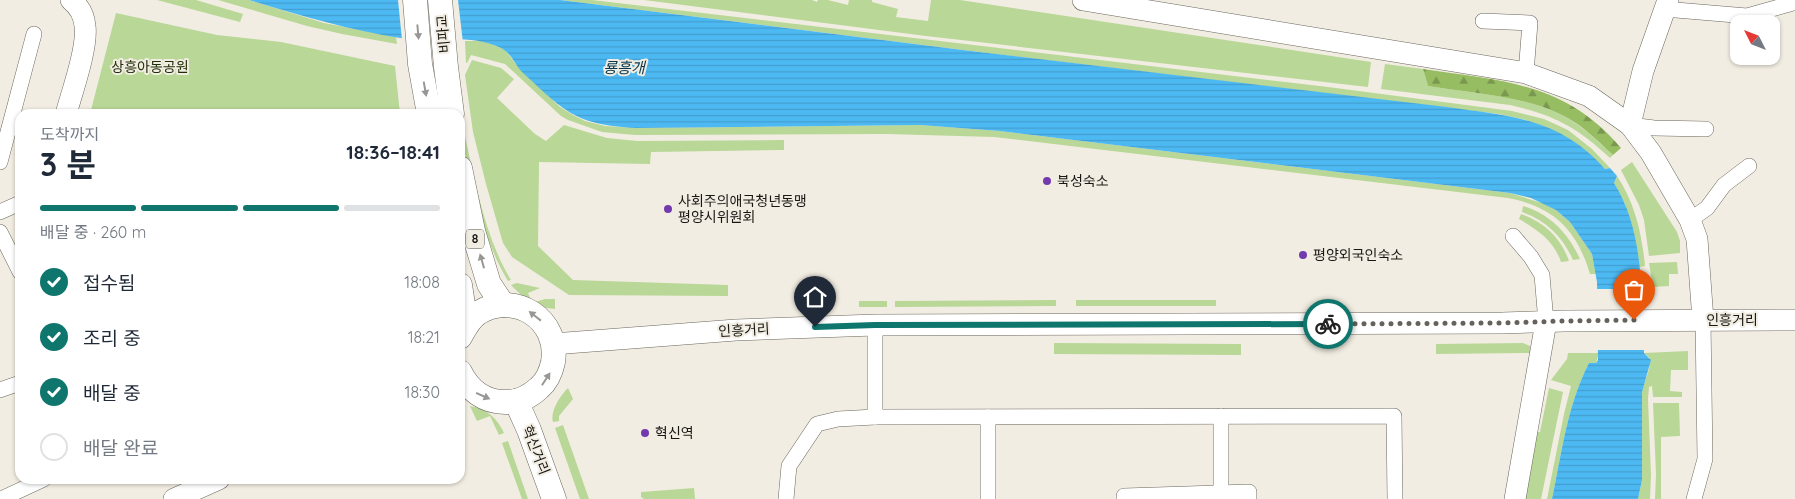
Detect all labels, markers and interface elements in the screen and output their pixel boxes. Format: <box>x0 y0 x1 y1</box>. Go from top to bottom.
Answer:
street label: 비파교 <box>432 14 454 54</box>
north arrow <box>1730 15 1780 65</box>
map controls <box>1730 15 1780 65</box>
one-way arrow <box>414 24 422 40</box>
park label: 상흥아동공원 <box>111 58 189 76</box>
water label: 룡흥개 <box>603 58 647 77</box>
one-way arrow <box>421 81 429 97</box>
text: 도착까지 <box>40 124 99 144</box>
text: 18:36–18:41 <box>346 140 440 164</box>
text: 3 분 <box>40 144 96 184</box>
place label: 북성숙소 <box>1057 172 1109 190</box>
marker: 북성숙소 <box>1041 175 1053 187</box>
place label: 사회주의애국청년동맹 평양시위원회 <box>678 192 807 226</box>
marker: 사회주의애국청년동맹 평양시위원회 <box>662 203 674 215</box>
text: 배달 중 · 260 m <box>40 222 146 242</box>
road number: 8 <box>466 230 484 248</box>
place label: 평양외국인숙소 <box>1313 246 1403 264</box>
marker: 평양외국인숙소 <box>1297 249 1309 261</box>
one-way arrow <box>477 254 485 269</box>
icon: check <box>40 268 68 296</box>
pin <box>1613 269 1655 320</box>
text: 접수됨 <box>83 271 135 295</box>
text: 18:08 <box>404 272 440 292</box>
pin <box>794 276 836 327</box>
icon: bag <box>1620 276 1648 304</box>
icon: home <box>801 283 829 311</box>
courier <box>1303 299 1353 349</box>
one-way arrow <box>529 310 542 321</box>
icon: bike <box>1314 310 1342 338</box>
street label: 인흥거리 <box>1706 311 1758 329</box>
street label: 인흥거리 <box>718 320 770 340</box>
icon: check <box>40 323 68 351</box>
text: 조리 중 <box>83 326 141 350</box>
text: 18:21 <box>408 327 440 347</box>
one-way arrow <box>541 373 550 386</box>
icon: check <box>40 378 68 406</box>
text: 배달 중 <box>83 381 141 405</box>
text: 18:30 <box>405 382 440 402</box>
one-way arrow <box>476 392 491 401</box>
street label: 혁신거리 <box>518 423 554 477</box>
place label: 혁신역 <box>655 424 694 442</box>
marker: 혁신역 <box>639 427 651 439</box>
text: 배달 완료 <box>83 436 158 460</box>

